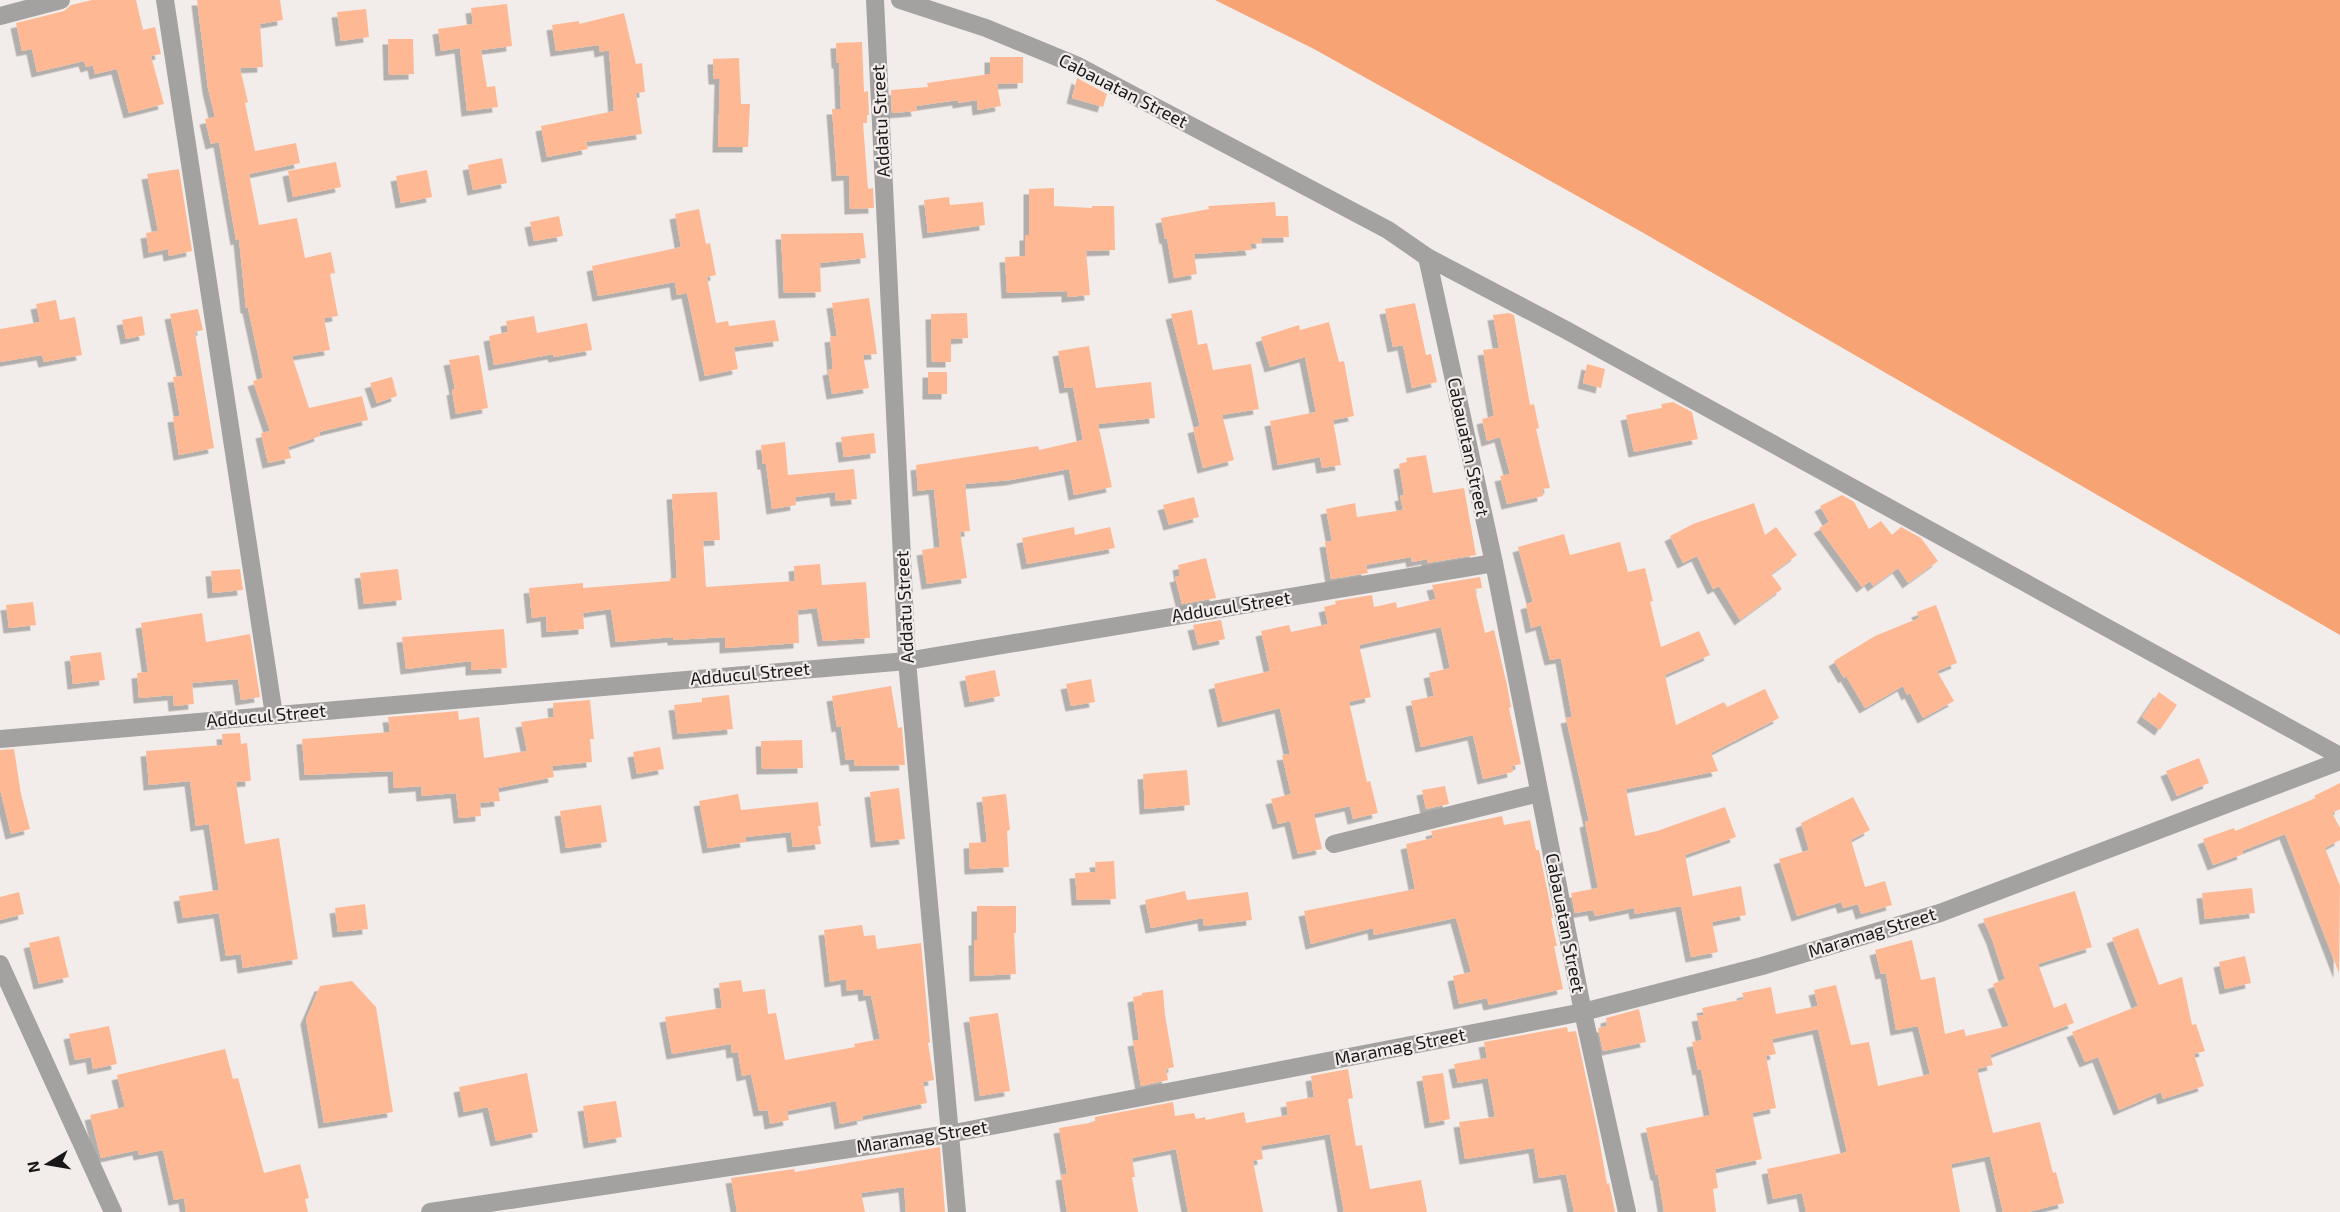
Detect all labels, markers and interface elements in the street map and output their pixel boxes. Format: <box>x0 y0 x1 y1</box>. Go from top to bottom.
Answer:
street label: Cabauatan Street <box>1055 48 1192 132</box>
street label: Addatu Street <box>866 64 894 178</box>
street label: Cabauatan Street <box>1443 375 1494 518</box>
street label: Addatu Street <box>890 550 918 664</box>
street label: Adducul Street <box>1170 586 1292 626</box>
street label: Adducul Street <box>689 657 811 689</box>
street label: Adducul Street <box>205 699 327 731</box>
street label: Cabauatan Street <box>1542 851 1590 995</box>
street label: Maramag Street <box>1805 902 1938 962</box>
street label: Maramag Street <box>1333 1023 1467 1069</box>
street label: Maramag Street <box>855 1115 989 1157</box>
north arrow <box>18 1134 78 1194</box>
text: N <box>22 1159 43 1174</box>

